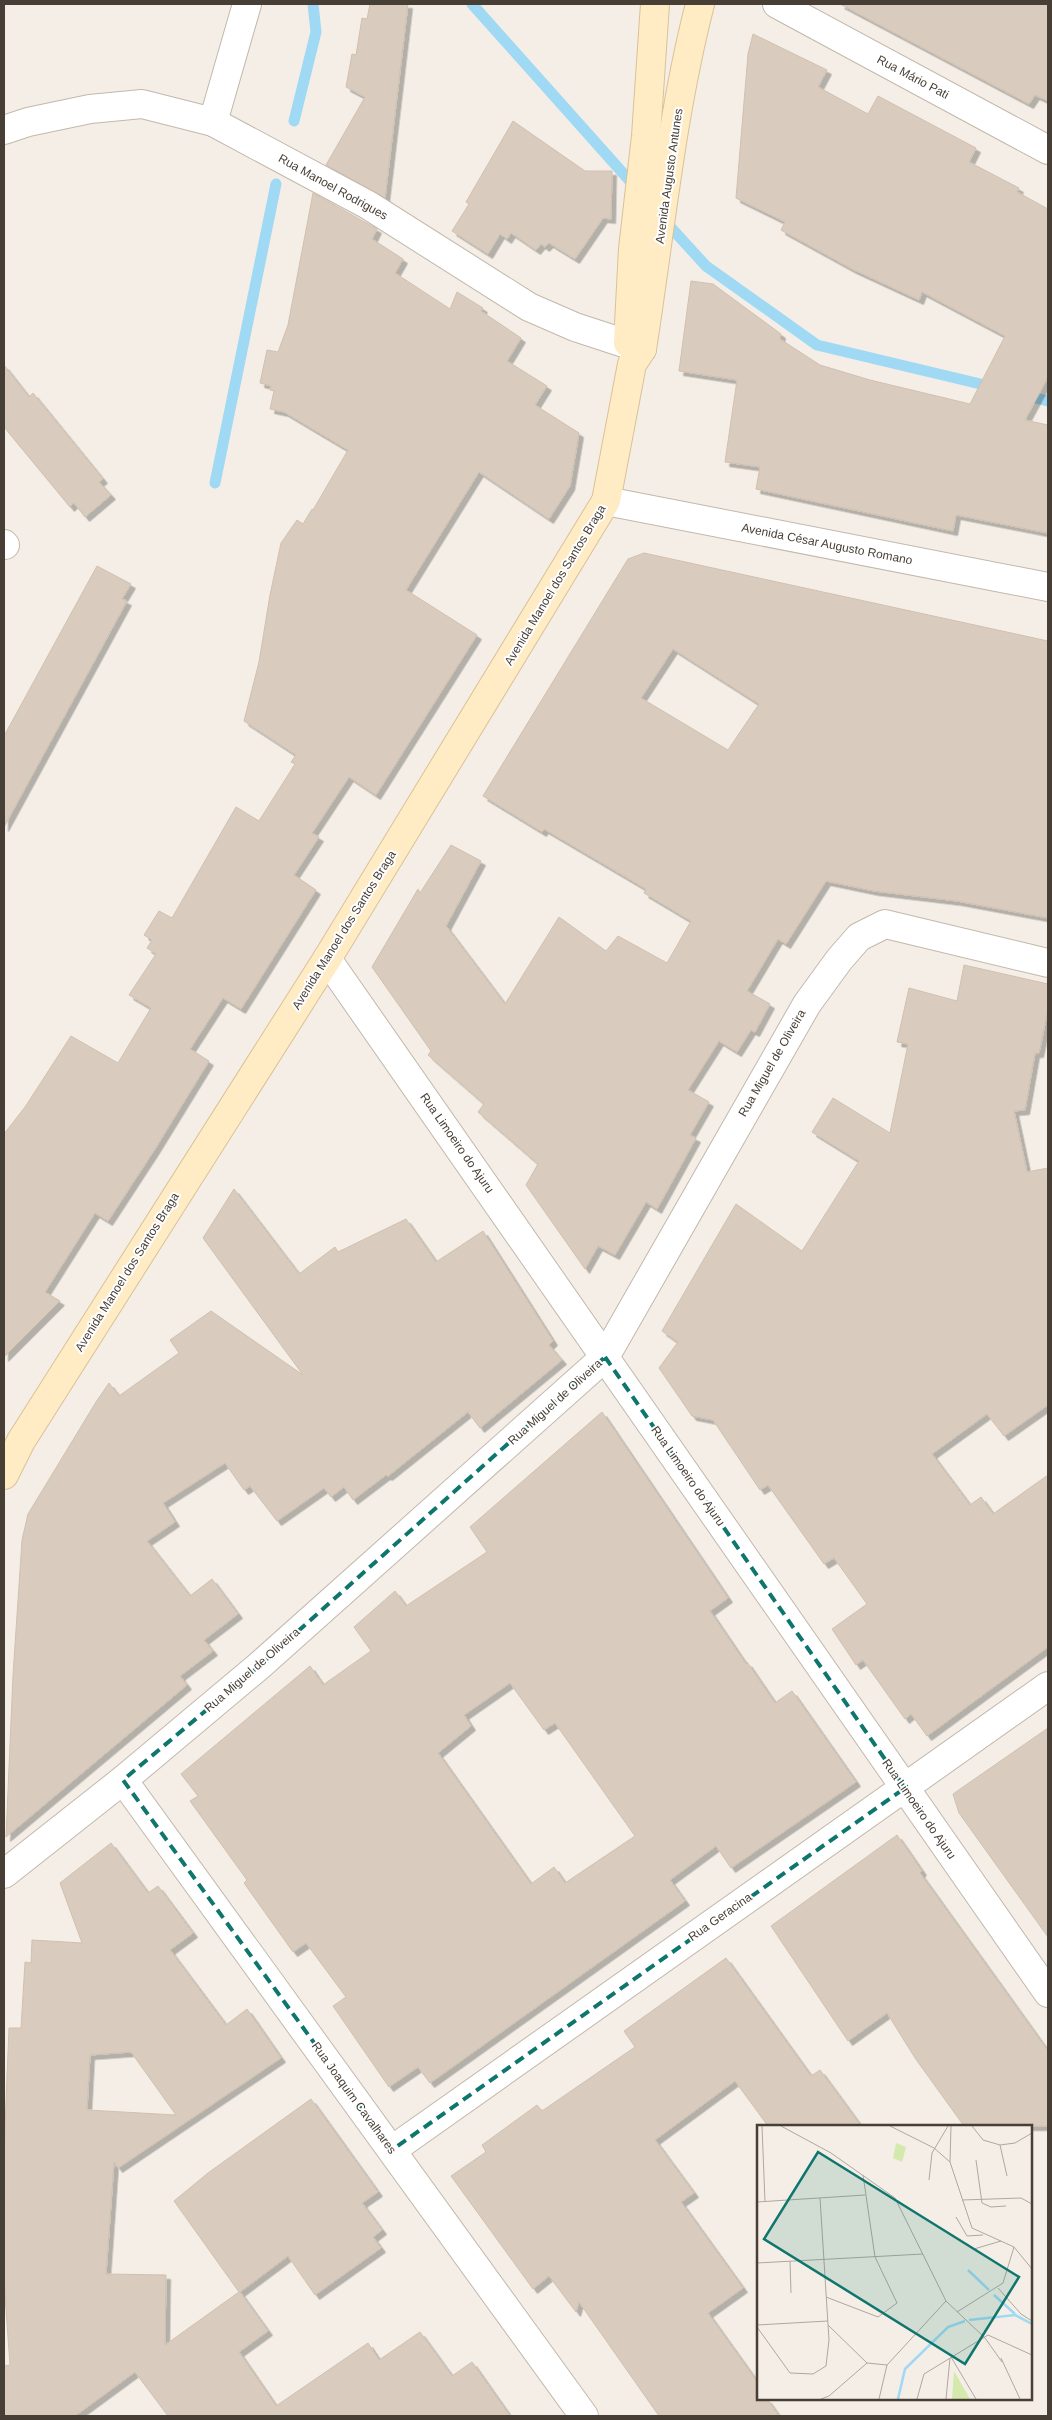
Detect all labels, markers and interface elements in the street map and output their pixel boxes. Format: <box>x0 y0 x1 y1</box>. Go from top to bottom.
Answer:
street label: Rua Mário Pati <box>875 52 951 102</box>
street label: Avenida Augusto Antunes <box>653 107 685 245</box>
street label: Rua Manoel Rodrigues <box>276 151 390 223</box>
street label: Avenida Manoel dos Santos Braga <box>501 502 609 668</box>
street label: Avenida César Augusto Romano <box>740 521 914 568</box>
street label: Avenida Manoel dos Santos Braga <box>289 848 399 1012</box>
street label: Rua Miguel de Oliveira <box>736 1007 809 1119</box>
street label: Rua Limoeiro do Ajuru <box>417 1090 497 1196</box>
street label: Avenida Manoel dos Santos Braga <box>72 1190 182 1354</box>
street label: Rua Miguel de Oliveira <box>505 1356 605 1448</box>
street label: Rua Limoeiro do Ajuru <box>648 1423 728 1529</box>
street label: Rua Miguel de Oliveira <box>202 1625 303 1715</box>
street label: Rua Limoeiro do Ajuru <box>879 1756 959 1862</box>
street label: Rua Geracina <box>686 1890 755 1944</box>
street label: Rua Joaquim Cavalhares <box>309 2039 399 2157</box>
inset map <box>757 2125 1032 2400</box>

